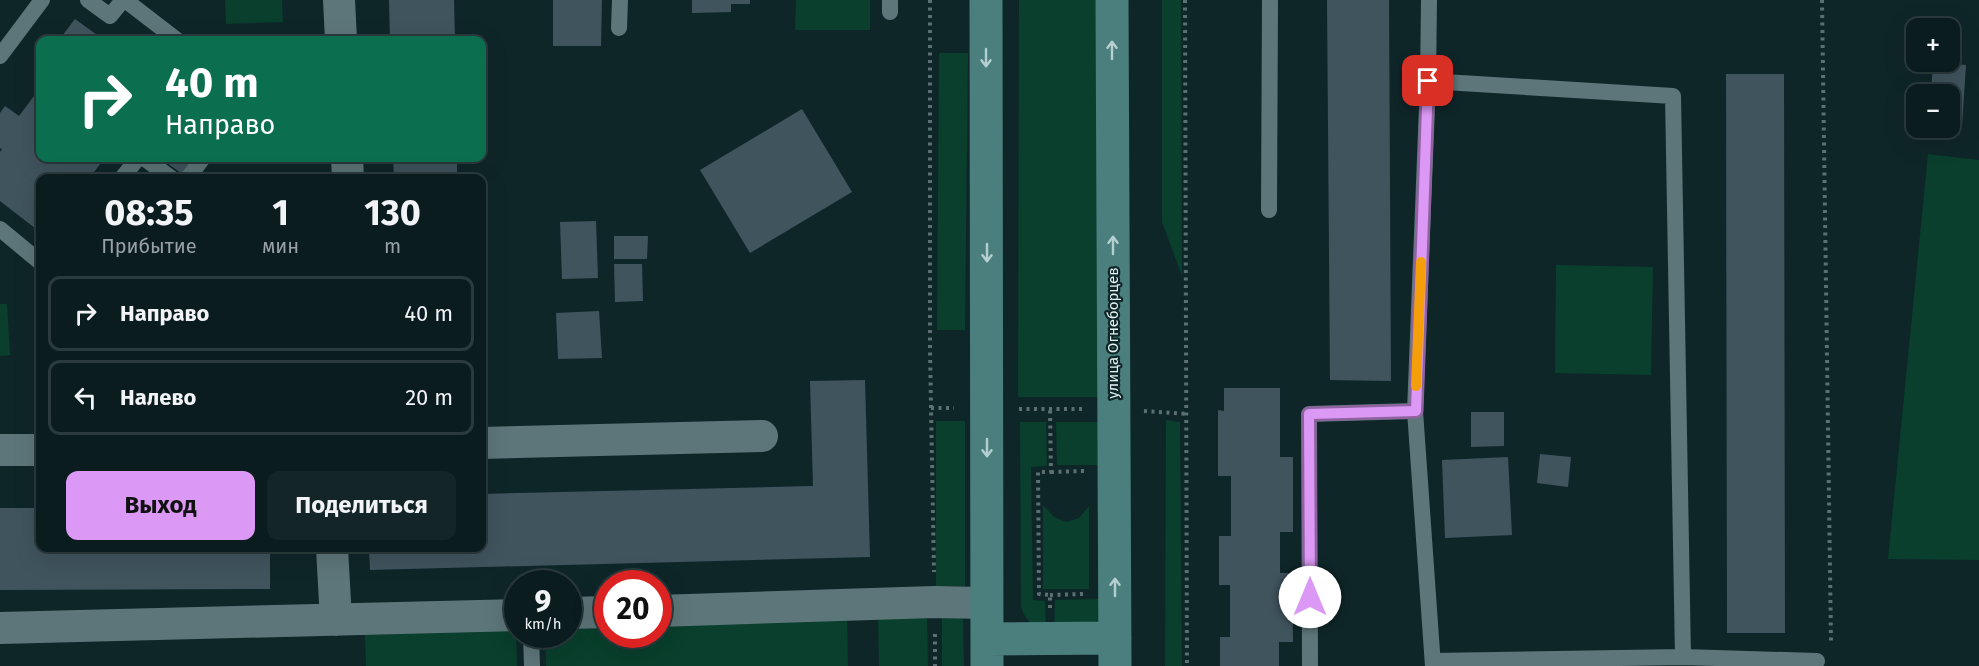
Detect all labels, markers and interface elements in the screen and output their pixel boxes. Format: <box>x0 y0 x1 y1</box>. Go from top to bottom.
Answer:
map controls <box>1906 18 1960 138</box>
button: + <box>1906 18 1960 72</box>
one-way arrow <box>1106 40 1118 60</box>
one-way arrow <box>980 48 992 68</box>
pin <box>1402 55 1453 106</box>
text: 40 m <box>165 58 259 108</box>
icon: right <box>66 60 144 138</box>
icon: arrive <box>1411 64 1444 97</box>
button: − <box>1906 84 1960 138</box>
text: Направо <box>165 109 275 141</box>
text: 08:35 <box>104 191 194 235</box>
text: 1 <box>272 191 289 235</box>
text: 130 <box>364 191 421 235</box>
text: Прибытие <box>101 234 197 258</box>
text: мин <box>262 234 299 258</box>
text: m <box>384 234 401 258</box>
one-way arrow <box>1107 235 1119 255</box>
one-way arrow <box>981 243 993 263</box>
street label: улица Огнеборцев <box>1104 267 1122 399</box>
icon: right <box>69 297 102 330</box>
text: Направо <box>120 300 209 327</box>
text: 40 m <box>404 300 453 327</box>
icon: left <box>69 381 102 414</box>
text: Налево <box>120 384 196 411</box>
text: 20 m <box>405 384 453 411</box>
one-way arrow <box>981 438 993 458</box>
button: Выход <box>66 471 255 540</box>
button: Поделиться <box>267 471 456 540</box>
position arrow <box>1278 565 1342 629</box>
speed limit sign: 20 <box>594 570 672 648</box>
one-way arrow <box>1109 577 1121 597</box>
text: 9 <box>535 584 551 620</box>
text: km/h <box>524 615 562 633</box>

